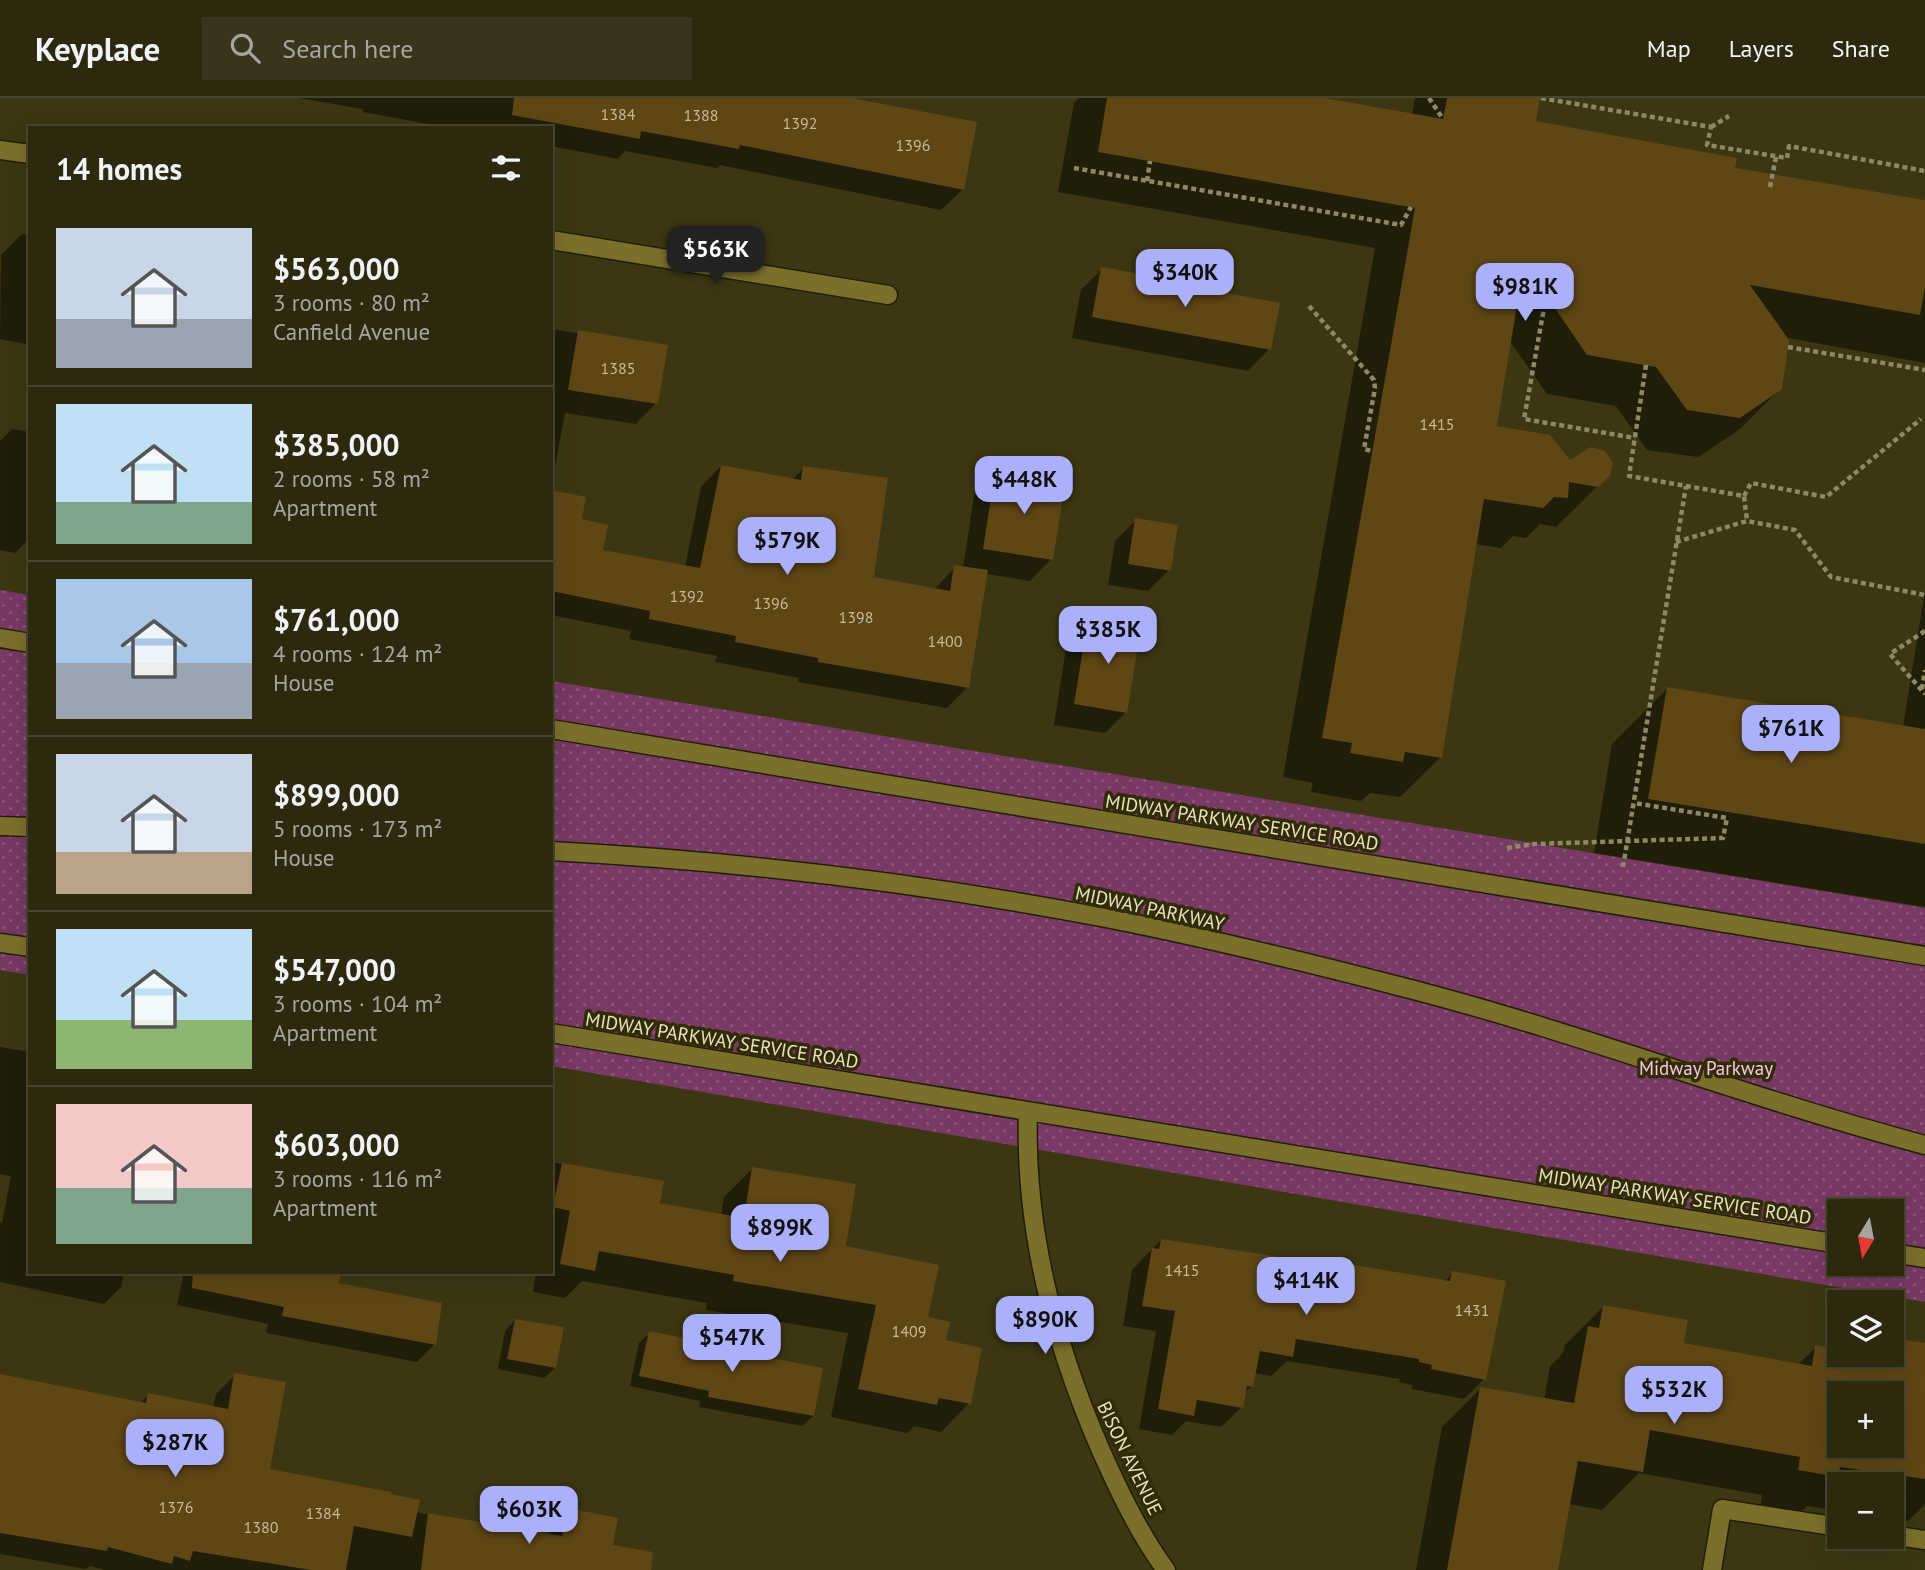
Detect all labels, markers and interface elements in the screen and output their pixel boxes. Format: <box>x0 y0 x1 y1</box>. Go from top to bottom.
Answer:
search box <box>202 17 692 80</box>
text: Keyplace <box>35 27 160 70</box>
icon: search <box>226 29 264 67</box>
text: Search here <box>282 32 413 65</box>
text: Map <box>1647 33 1691 64</box>
text: Layers <box>1729 33 1794 64</box>
text: Share <box>1832 33 1890 64</box>
house number: 1384 <box>601 104 636 124</box>
house number: 1388 <box>684 105 718 125</box>
house number: 1392 <box>783 113 817 133</box>
house number: 1396 <box>896 135 930 155</box>
text: 14 homes <box>56 149 182 188</box>
icon: filters <box>487 149 525 187</box>
pin: $563K <box>667 226 765 286</box>
text: $563K <box>683 234 749 263</box>
text: $563,000 <box>273 249 400 288</box>
pin: $340K <box>1136 250 1234 309</box>
icon: home <box>112 256 196 340</box>
text: $340K <box>1152 257 1218 286</box>
pin: $981K <box>1476 264 1574 323</box>
text: $981K <box>1492 271 1558 300</box>
text: 3 rooms · 80 m² <box>273 288 430 317</box>
text: Canfield Avenue <box>273 317 430 346</box>
house number: 1385 <box>601 358 635 378</box>
house number: 1415 <box>1420 414 1454 434</box>
text: $385,000 <box>273 425 400 464</box>
icon: home <box>112 432 196 516</box>
pin: $448K <box>975 456 1073 516</box>
text: 2 rooms · 58 m² <box>273 464 430 493</box>
text: $448K <box>991 464 1057 493</box>
text: Apartment <box>273 493 377 522</box>
pin: $579K <box>738 518 836 577</box>
text: $579K <box>754 525 820 554</box>
house number: 1392 <box>670 586 704 606</box>
house number: 1396 <box>754 593 788 613</box>
text: $761,000 <box>273 600 400 639</box>
pin: $385K <box>1059 606 1157 666</box>
icon: home <box>112 607 196 691</box>
house number: 1398 <box>839 607 873 627</box>
text: $385K <box>1075 614 1141 643</box>
house number: 1400 <box>928 631 963 651</box>
text: 4 rooms · 124 m² <box>273 639 442 668</box>
text: House <box>273 668 335 697</box>
pin: $761K <box>1742 706 1840 765</box>
text: $761K <box>1758 713 1824 742</box>
text: $899,000 <box>273 775 400 814</box>
icon: home <box>112 782 196 866</box>
street label: MIDWAY PARKWAY SERVICE ROAD <box>1104 789 1380 855</box>
text: 5 rooms · 173 m² <box>273 814 442 843</box>
text: House <box>273 843 335 872</box>
street label: MIDWAY PARKWAY <box>1073 880 1227 936</box>
text: $547,000 <box>273 950 396 989</box>
icon: home <box>112 957 196 1041</box>
text: 3 rooms · 104 m² <box>273 989 442 1018</box>
street label: MIDWAY PARKWAY SERVICE ROAD <box>584 1007 860 1073</box>
text: Apartment <box>273 1018 377 1047</box>
park label: Midway Parkway <box>1639 1056 1773 1080</box>
text: $603,000 <box>273 1125 400 1164</box>
icon: home <box>112 1132 196 1216</box>
street label: MIDWAY PARKWAY SERVICE ROAD <box>1537 1163 1813 1229</box>
text: 3 rooms · 116 m² <box>273 1164 442 1193</box>
text: Apartment <box>273 1193 377 1222</box>
north arrow <box>1827 1199 1904 1276</box>
map controls <box>1827 1199 1904 1549</box>
pin: $899K <box>731 1204 829 1264</box>
text: $899K <box>747 1212 813 1241</box>
pin: $414K <box>1257 1258 1355 1317</box>
house number: 1415 <box>1165 1260 1199 1280</box>
text: $414K <box>1273 1265 1339 1294</box>
button: layers <box>1827 1290 1904 1367</box>
pin: $890K <box>996 1296 1094 1356</box>
house number: 1431 <box>1455 1300 1489 1320</box>
text: $890K <box>1012 1304 1078 1333</box>
pin: $547K <box>683 1314 781 1374</box>
house number: 1409 <box>892 1321 926 1341</box>
text: $547K <box>699 1322 765 1351</box>
pin: $532K <box>1625 1366 1723 1426</box>
text: $532K <box>1641 1374 1707 1403</box>
button: + <box>1827 1381 1904 1458</box>
street label: BISON AVENUE <box>1092 1397 1168 1519</box>
pin: $287K <box>126 1420 224 1479</box>
text: $287K <box>142 1427 208 1456</box>
button: − <box>1827 1472 1904 1549</box>
pin: $603K <box>480 1486 578 1546</box>
text: $603K <box>496 1494 562 1523</box>
house number: 1376 <box>159 1497 193 1517</box>
house number: 1384 <box>306 1503 341 1523</box>
house number: 1380 <box>244 1517 279 1537</box>

